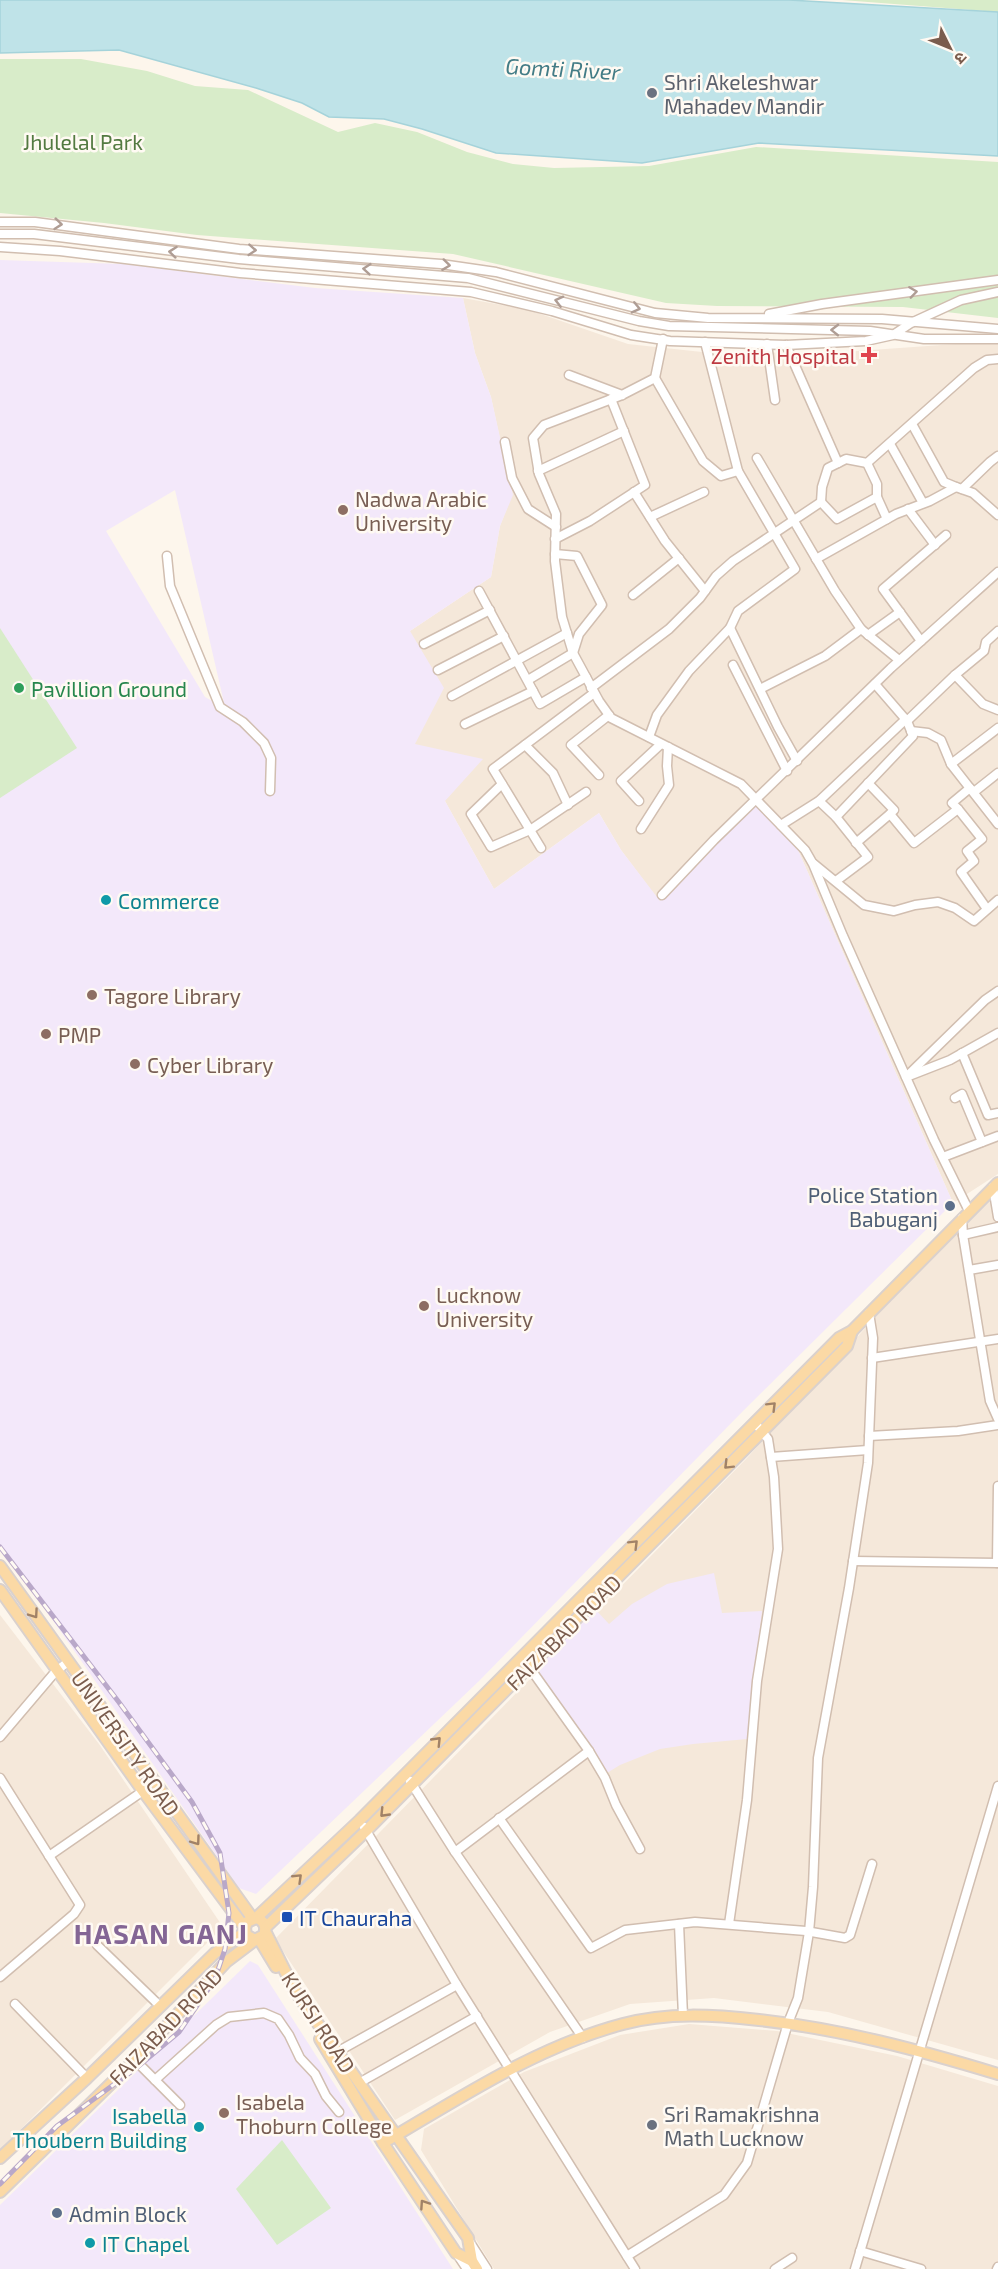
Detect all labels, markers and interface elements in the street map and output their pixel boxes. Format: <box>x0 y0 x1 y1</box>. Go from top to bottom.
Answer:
north arrow <box>920 18 980 78</box>
text: उ <box>951 49 971 69</box>
water label: Gomti River <box>505 52 622 84</box>
place label: Shri Akeleshwar Mahadev Mandir <box>664 69 825 118</box>
marker: Shri Akeleshwar Mahadev Mandir <box>645 86 659 100</box>
park label: Jhulelal Park <box>23 129 143 154</box>
one-way arrow <box>54 218 63 230</box>
one-way arrow <box>247 243 256 256</box>
one-way arrow <box>168 246 178 259</box>
one-way arrow <box>442 258 451 271</box>
one-way arrow <box>363 263 372 276</box>
one-way arrow <box>908 287 917 299</box>
one-way arrow <box>554 295 564 308</box>
one-way arrow <box>631 301 641 314</box>
one-way arrow <box>831 324 840 336</box>
place label: Zenith Hospital <box>711 343 857 368</box>
marker: Zenith Hospital <box>860 346 878 364</box>
place label: Nadwa Arabic University <box>355 486 487 535</box>
marker: Nadwa Arabic University <box>336 503 350 517</box>
place label: Pavillion Ground <box>31 676 187 701</box>
marker: Pavillion Ground <box>12 681 26 695</box>
place label: Commerce <box>118 888 220 913</box>
marker: Commerce <box>99 893 113 907</box>
place label: Tagore Library <box>104 983 241 1008</box>
marker: Tagore Library <box>85 988 99 1002</box>
place label: PMP <box>58 1022 101 1047</box>
marker: PMP <box>39 1027 53 1041</box>
place label: Cyber Library <box>147 1052 273 1077</box>
marker: Cyber Library <box>128 1057 142 1071</box>
place label: Police Station Babuganj <box>808 1182 938 1232</box>
marker: Police Station Babuganj <box>943 1199 957 1213</box>
place label: Lucknow University <box>436 1282 533 1331</box>
marker: Lucknow University <box>417 1299 431 1313</box>
one-way arrow <box>765 1402 776 1412</box>
one-way arrow <box>724 1457 735 1468</box>
one-way arrow <box>627 1540 638 1551</box>
street label: FAIZABAD ROAD <box>500 1569 626 1695</box>
one-way arrow <box>27 1608 38 1619</box>
street label: UNIVERSITY ROAD <box>67 1666 185 1820</box>
one-way arrow <box>430 1737 441 1747</box>
one-way arrow <box>380 1806 391 1816</box>
one-way arrow <box>189 1835 200 1846</box>
one-way arrow <box>292 1874 302 1885</box>
place label: IT Chauraha <box>299 1905 412 1930</box>
marker: IT Chauraha <box>280 1910 294 1924</box>
district label: HASAN GANJ <box>74 1917 248 1949</box>
street label: FAIZABAD ROAD <box>103 1963 227 2089</box>
street label: KURSI ROAD <box>277 1967 361 2077</box>
place label: Isabela Thoburn College <box>236 2089 392 2138</box>
place label: Sri Ramakrishna Math Lucknow <box>664 2101 819 2150</box>
place label: Isabella Thoubern Building <box>13 2103 187 2152</box>
marker: Isabela Thoburn College <box>217 2106 231 2120</box>
marker: Sri Ramakrishna Math Lucknow <box>645 2118 659 2132</box>
marker: Isabella Thoubern Building <box>192 2120 206 2134</box>
one-way arrow <box>419 2200 431 2210</box>
place label: Admin Block <box>69 2201 187 2226</box>
marker: Admin Block <box>50 2206 64 2220</box>
place label: IT Chapel <box>102 2231 190 2256</box>
marker: IT Chapel <box>83 2236 97 2250</box>

